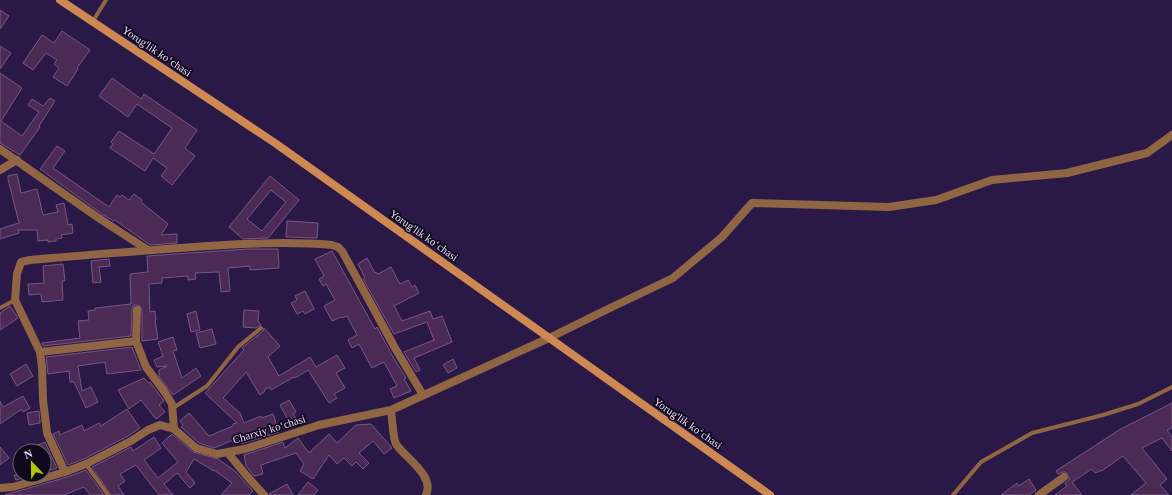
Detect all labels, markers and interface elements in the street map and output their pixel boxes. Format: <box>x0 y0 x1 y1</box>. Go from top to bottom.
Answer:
street label: Yorug'lik koʻchasi <box>120 23 194 79</box>
street label: Yorug'lik koʻchasi <box>388 207 460 263</box>
street label: Yorug'lik koʻchasi <box>652 395 724 451</box>
street label: Charxiy koʻchasi <box>231 412 307 446</box>
north arrow <box>12 443 52 483</box>
text: N <box>22 447 34 461</box>

